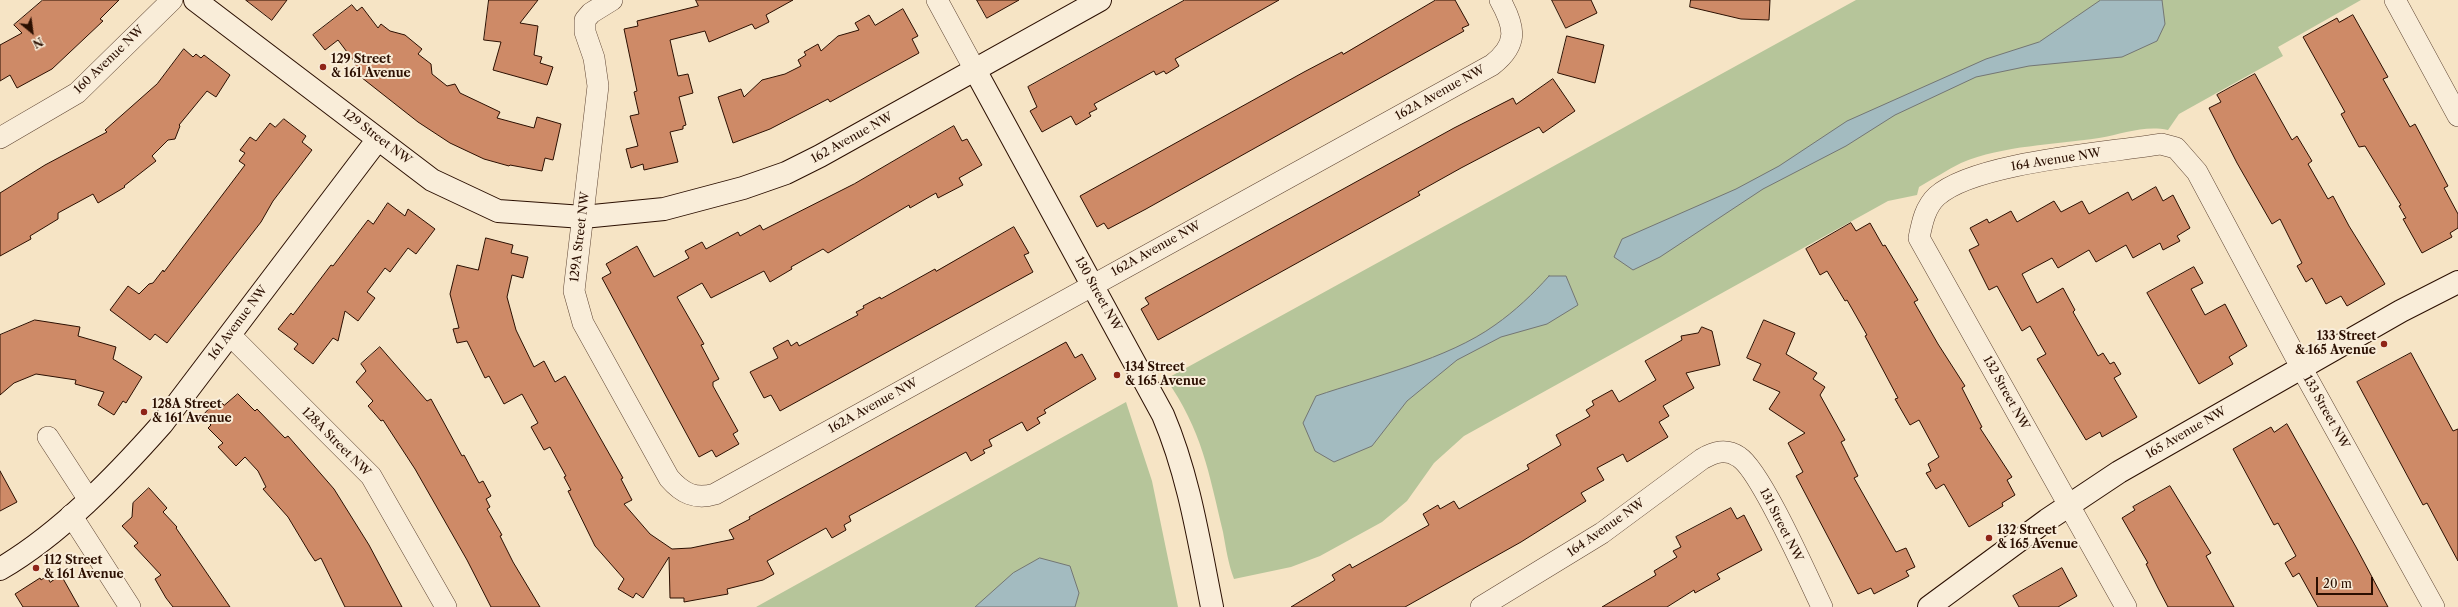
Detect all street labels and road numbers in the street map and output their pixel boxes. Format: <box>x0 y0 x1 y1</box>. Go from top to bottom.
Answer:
street label: 160 Avenue NW <box>71 23 147 97</box>
street label: 162A Avenue NW <box>1393 62 1487 124</box>
street label: 129 Street NW <box>340 106 414 168</box>
street label: 162 Avenue NW <box>809 110 895 166</box>
street label: 164 Avenue NW <box>2010 146 2102 174</box>
street label: 129A Street NW <box>567 191 593 283</box>
street label: 162A Avenue NW <box>1109 218 1203 280</box>
street label: 130 Street NW <box>1072 254 1124 334</box>
street label: 161 Avenue NW <box>205 283 271 363</box>
street label: 132 Street NW <box>1980 354 2032 432</box>
street label: 133 Street NW <box>2300 373 2352 451</box>
street label: 162A Avenue NW <box>826 375 920 437</box>
street label: 165 Avenue NW <box>2143 404 2229 462</box>
street label: 128A Street NW <box>299 405 373 479</box>
street label: 131 Street NW <box>1756 486 1806 564</box>
street label: 164 Avenue NW <box>1565 496 1647 560</box>

